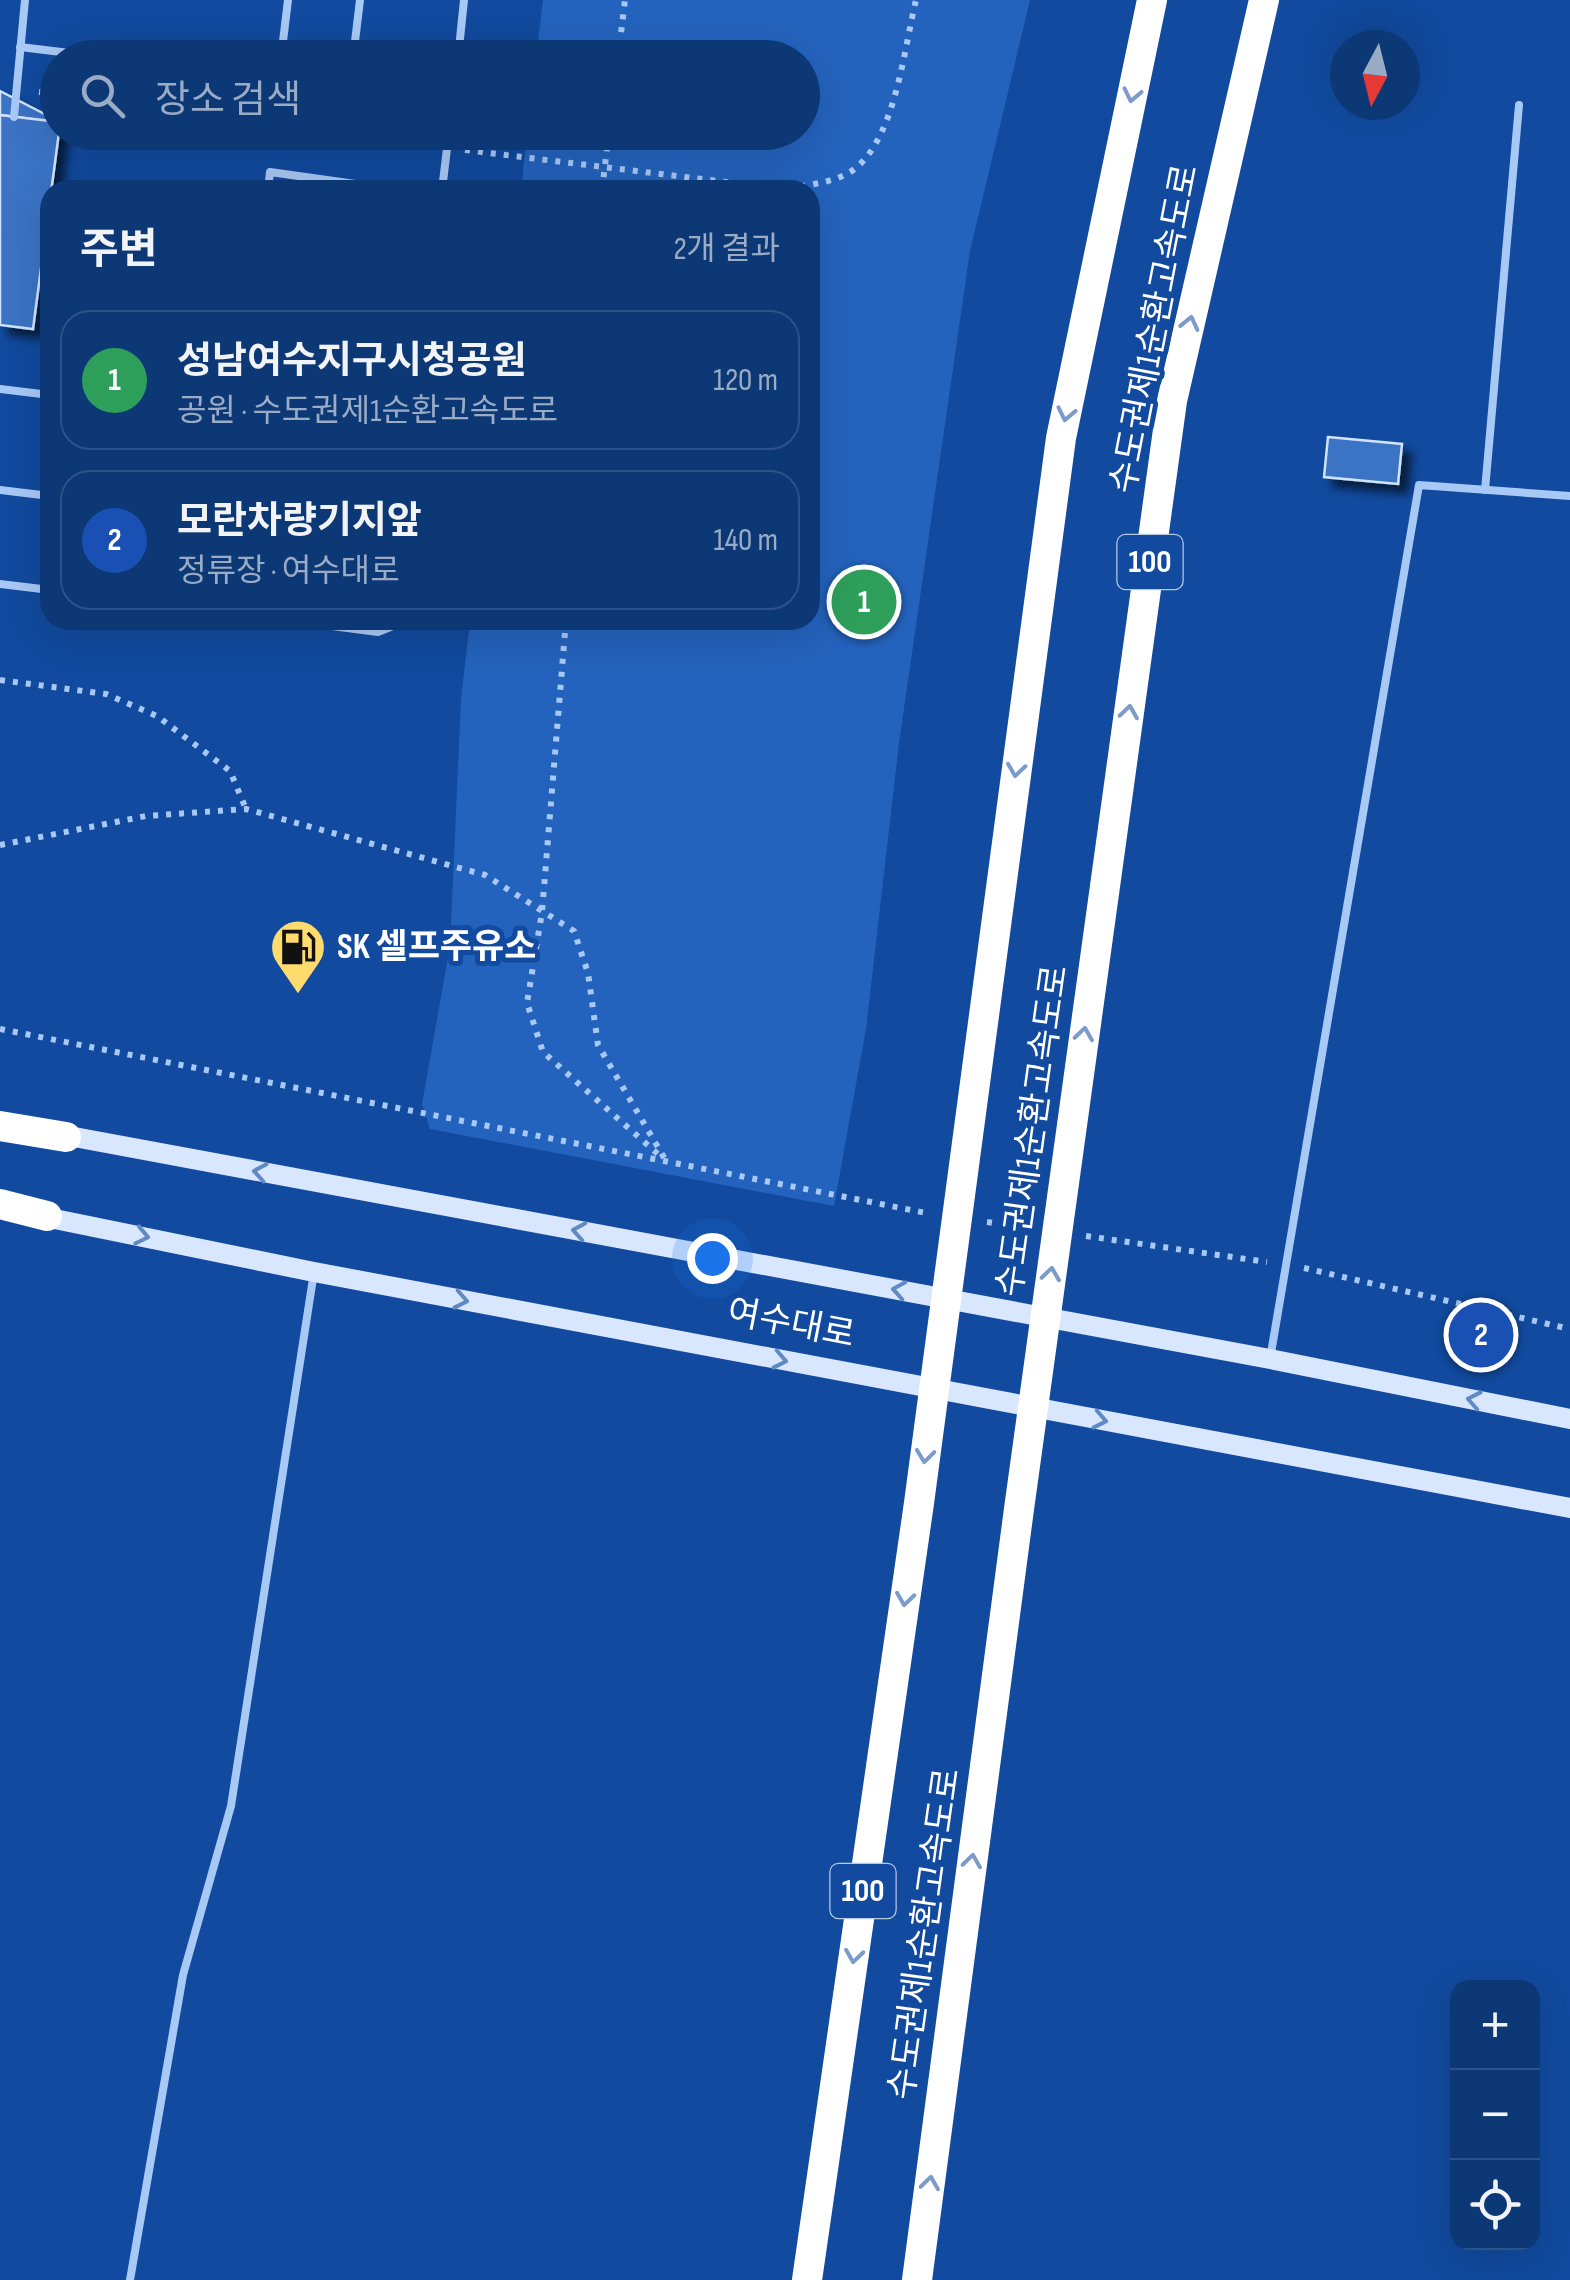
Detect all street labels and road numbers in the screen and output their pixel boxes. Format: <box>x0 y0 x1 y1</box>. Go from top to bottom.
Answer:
street label: 수도권제1순환고속도로 <box>1102 161 1208 497</box>
road number: 100 <box>1118 535 1182 589</box>
street label: 수도권제1순환고속도로 <box>988 963 1078 1299</box>
street label: 여수대로 <box>724 1291 858 1357</box>
street label: 수도권제1순환고속도로 <box>880 1766 970 2102</box>
road number: 100 <box>830 1864 896 1918</box>

